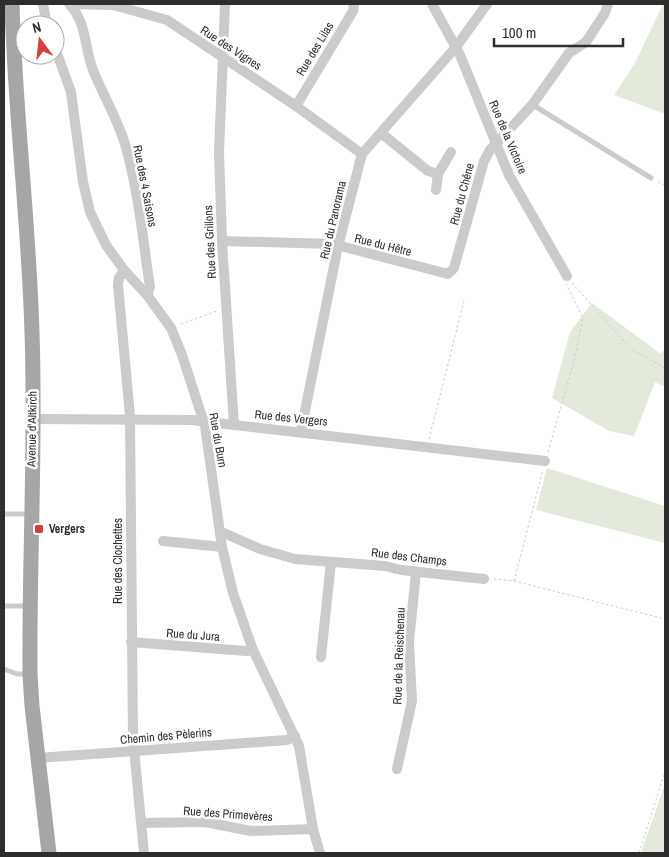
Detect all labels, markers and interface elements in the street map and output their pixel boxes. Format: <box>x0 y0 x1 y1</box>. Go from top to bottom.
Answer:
north arrow <box>15 15 65 65</box>
scale bar <box>494 15 623 47</box>
text: N <box>30 18 43 37</box>
street label: Rue des Lilas <box>293 19 337 79</box>
street label: Rue des Vignes <box>197 22 265 74</box>
text: 100 m <box>502 22 536 43</box>
street label: Rue de la Victoire <box>485 98 531 176</box>
street label: Rue des 4 Saisons <box>129 144 161 228</box>
street label: Rue du Chêne <box>446 161 478 227</box>
street label: Rue du Panorama <box>316 179 350 261</box>
street label: Rue des Grillons <box>200 205 220 279</box>
street label: Rue du Hêtre <box>353 230 413 260</box>
street label: Avenue d'Altkirch <box>23 391 41 468</box>
street label: Rue des Vergers <box>254 406 328 430</box>
street label: Rue du Burn <box>205 411 231 469</box>
street label: Rue des Clochettes <box>110 518 126 604</box>
place label: Vergers <box>49 521 85 537</box>
marker: Vergers <box>33 523 45 535</box>
street label: Rue des Champs <box>370 544 448 570</box>
street label: Rue de la Reischenau <box>389 607 409 705</box>
street label: Rue du Jura <box>166 625 221 645</box>
street label: Chemin des Pèlerins <box>120 724 213 748</box>
street label: Rue des Primevères <box>183 803 273 825</box>

